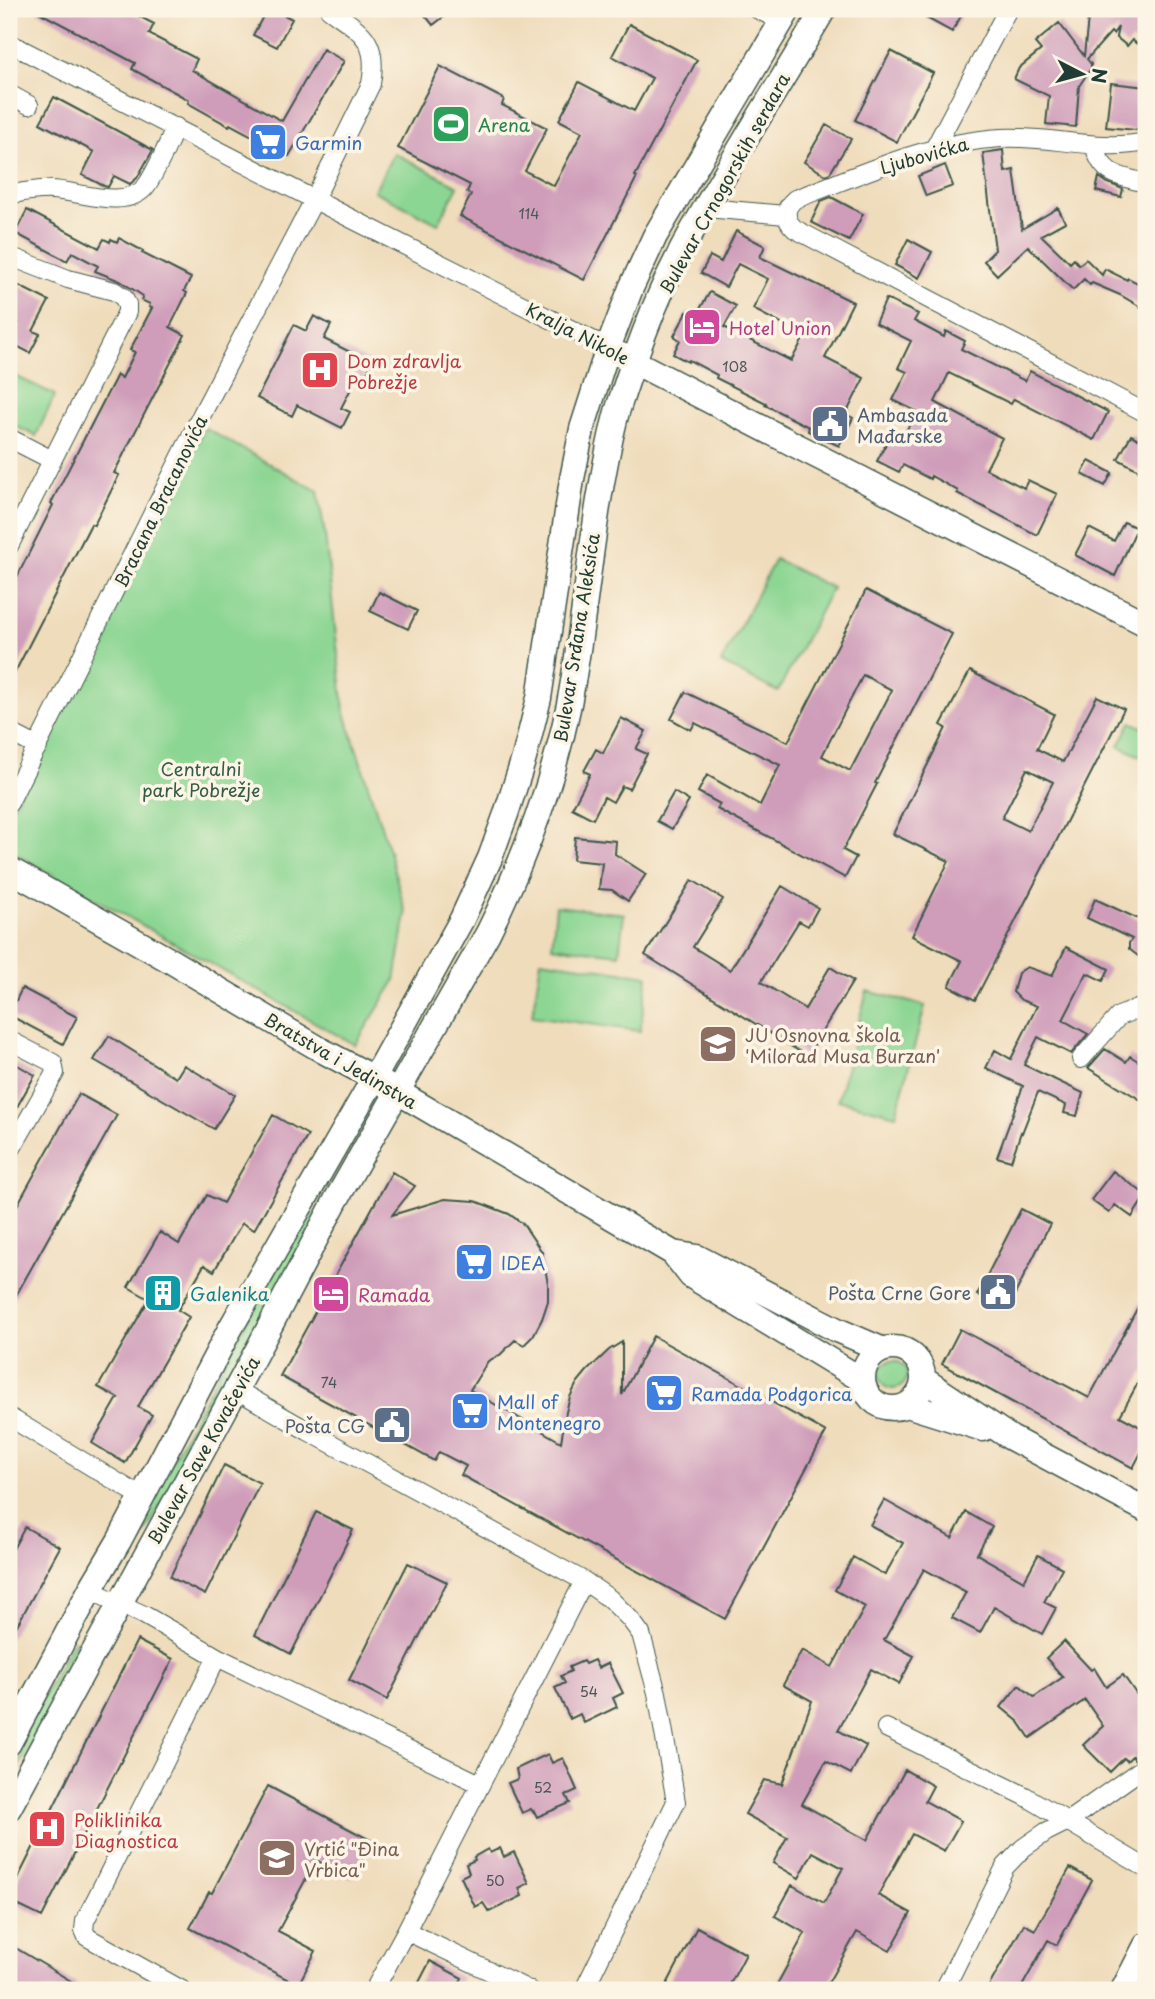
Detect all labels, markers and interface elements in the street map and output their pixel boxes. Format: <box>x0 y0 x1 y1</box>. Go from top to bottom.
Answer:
north arrow <box>1046 38 1116 108</box>
street label: Bulevar Crnogorskih serdara <box>652 67 796 298</box>
text: N <box>1085 67 1115 85</box>
sports icon: Arena <box>430 103 472 145</box>
place label: Arena <box>478 111 531 138</box>
supermarket icon: Garmin <box>247 121 289 163</box>
place label: Garmin <box>295 129 362 156</box>
street label: Ljubovićka <box>877 129 972 181</box>
house number: 114 <box>519 203 540 224</box>
street label: Kralja Nikole <box>522 295 634 371</box>
hotel icon: Hotel Union <box>681 306 723 348</box>
place label: Hotel Union <box>729 314 832 341</box>
place label: Dom zdravlja Pobrežje <box>347 347 462 395</box>
hospital icon: Dom zdravlja Pobrežje <box>299 349 341 391</box>
house number: 108 <box>722 356 748 377</box>
place label: Ambasada Mađarske <box>857 401 948 449</box>
public building icon: Ambasada Mađarske <box>809 403 851 445</box>
street label: Bracana Bracanovića <box>107 410 214 592</box>
street label: Bulevar Srđana Aleksića <box>546 530 606 745</box>
park label: Centralni park Pobrežje <box>142 755 260 803</box>
street label: Bratstva i Jedinstva <box>259 1005 423 1115</box>
place label: JU Osnovna škola 'Milorad Musa Burzan' <box>745 1021 940 1069</box>
school or university icon: JU Osnovna škola 'Milorad Musa Burzan' <box>697 1023 739 1065</box>
supermarket icon: IDEA <box>453 1241 495 1283</box>
place label: IDEA <box>501 1249 545 1276</box>
public building icon: Pošta Crne Gore <box>977 1271 1019 1313</box>
building icon: Galenika <box>142 1272 184 1314</box>
hotel icon: Ramada <box>310 1273 352 1315</box>
place label: Pošta Crne Gore <box>828 1279 971 1306</box>
place label: Galenika <box>190 1280 270 1307</box>
place label: Ramada <box>358 1281 431 1308</box>
street label: Bulevar Save Kovačevića <box>140 1350 266 1549</box>
house number: 74 <box>321 1372 337 1393</box>
supermarket icon: Ramada Podgorica <box>643 1372 685 1414</box>
place label: Ramada Podgorica <box>691 1380 853 1407</box>
place label: Mall of Montenegro <box>497 1388 601 1436</box>
supermarket icon: Mall of Montenegro <box>449 1390 491 1432</box>
public building icon: Pošta CG <box>371 1404 413 1446</box>
place label: Pošta CG <box>285 1412 365 1439</box>
house number: 54 <box>580 1681 598 1702</box>
house number: 52 <box>534 1777 552 1798</box>
place label: Poliklinika Diagnostica <box>74 1806 179 1854</box>
hospital icon: Poliklinika Diagnostica <box>26 1808 68 1850</box>
place label: Vrtić "Đina Vrbica" <box>304 1835 400 1883</box>
school or university icon: Vrtić "Đina Vrbica" <box>256 1837 298 1879</box>
house number: 50 <box>485 1870 505 1891</box>

